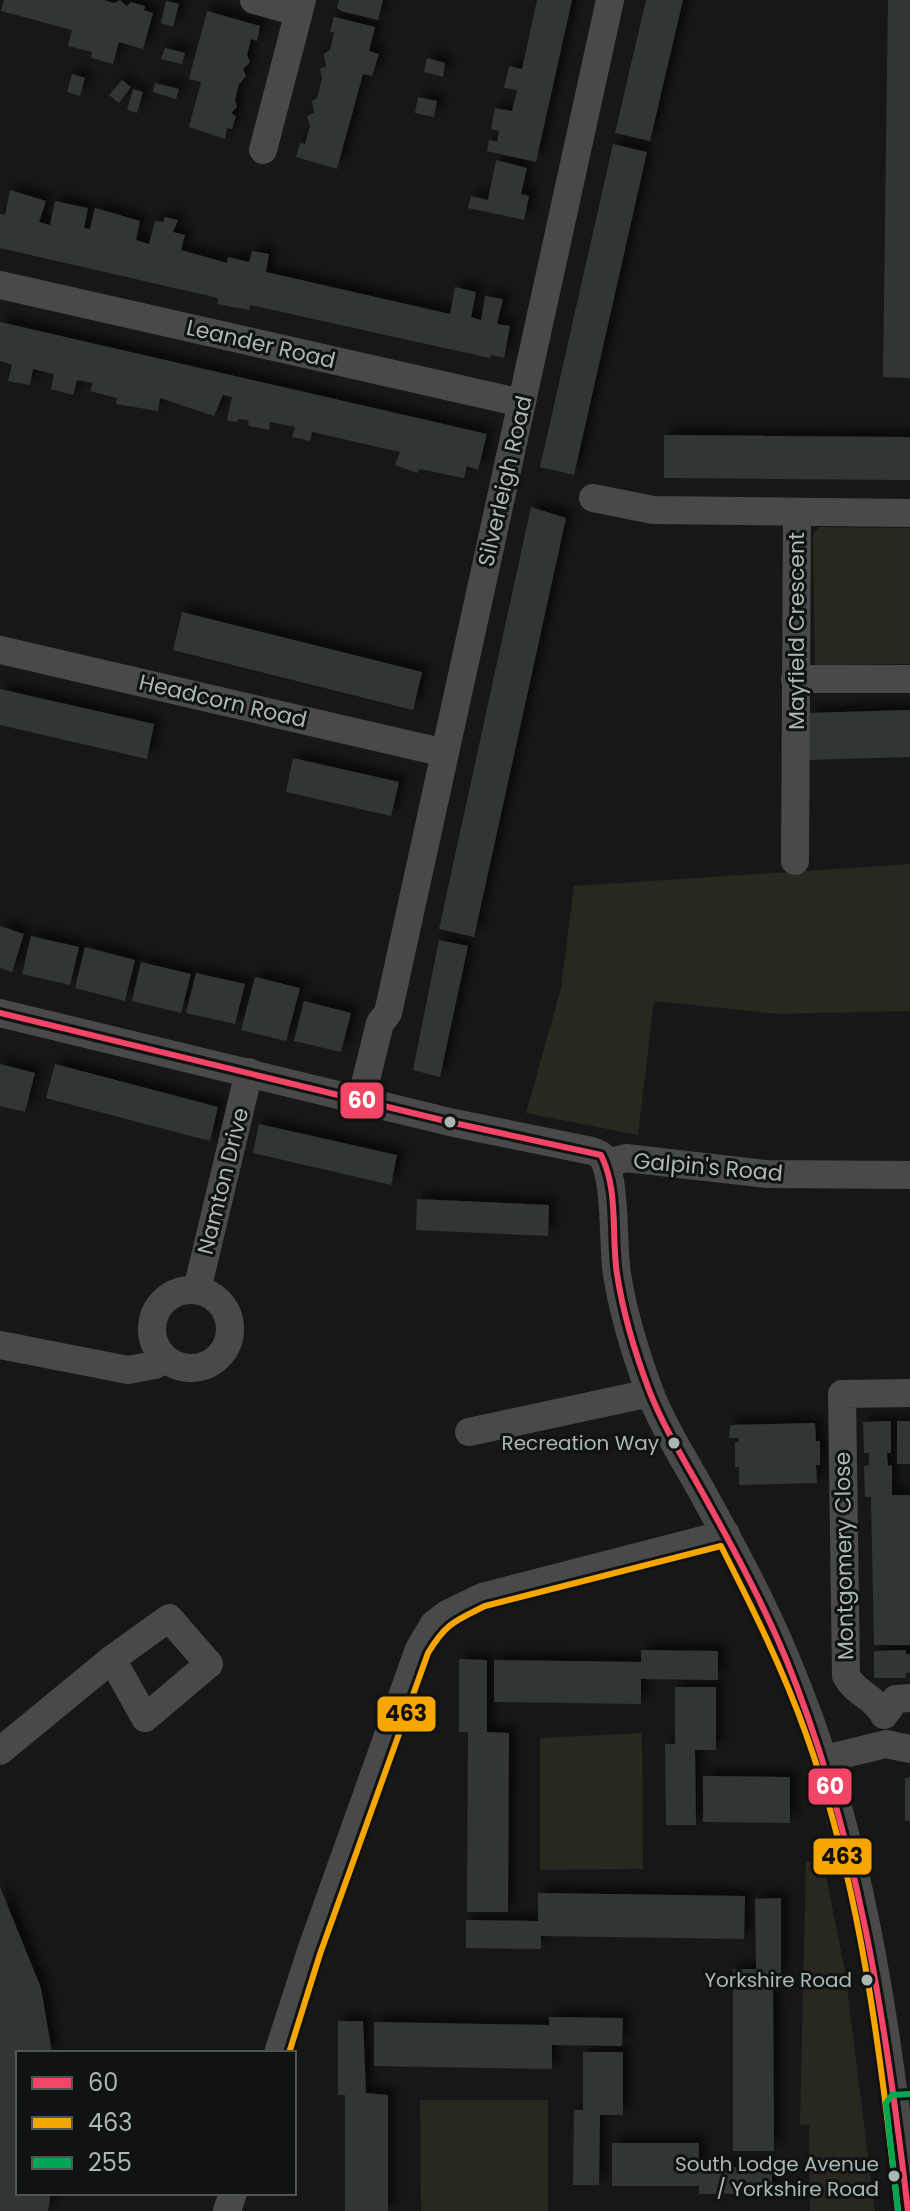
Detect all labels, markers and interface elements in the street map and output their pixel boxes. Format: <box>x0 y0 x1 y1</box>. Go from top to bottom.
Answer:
street label: Leander Road <box>184 312 338 376</box>
street label: Silverleigh Road <box>470 393 540 569</box>
street label: Mayfield Crescent <box>781 532 812 730</box>
street label: Headcorn Road <box>136 667 310 735</box>
line badge: 60 <box>339 1081 385 1120</box>
text: 60 <box>348 1085 376 1116</box>
street label: Namton Drive <box>190 1104 256 1258</box>
unlabelled marker <box>442 1114 458 1130</box>
street label: Galpin's Road <box>632 1145 784 1189</box>
place label: Recreation Way <box>501 1429 659 1457</box>
marker: Recreation Way <box>666 1435 682 1451</box>
street label: Montgomery Close <box>827 1452 861 1660</box>
line badge: 463 <box>376 1695 437 1733</box>
text: 463 <box>385 1698 427 1729</box>
line badge: 60 <box>807 1767 853 1806</box>
text: 60 <box>816 1771 844 1802</box>
line badge: 463 <box>812 1837 873 1876</box>
text: 463 <box>821 1841 863 1872</box>
place label: Yorkshire Road <box>704 1966 852 1994</box>
marker: Yorkshire Road <box>859 1972 875 1988</box>
legend <box>16 2051 296 2195</box>
text: 60 <box>88 2066 118 2099</box>
text: 463 <box>88 2106 132 2139</box>
text: 255 <box>88 2146 132 2179</box>
place label: South Lodge Avenue / Yorkshire Road <box>675 2150 879 2203</box>
marker: South Lodge Avenue / Yorkshire Road <box>886 2168 902 2184</box>

